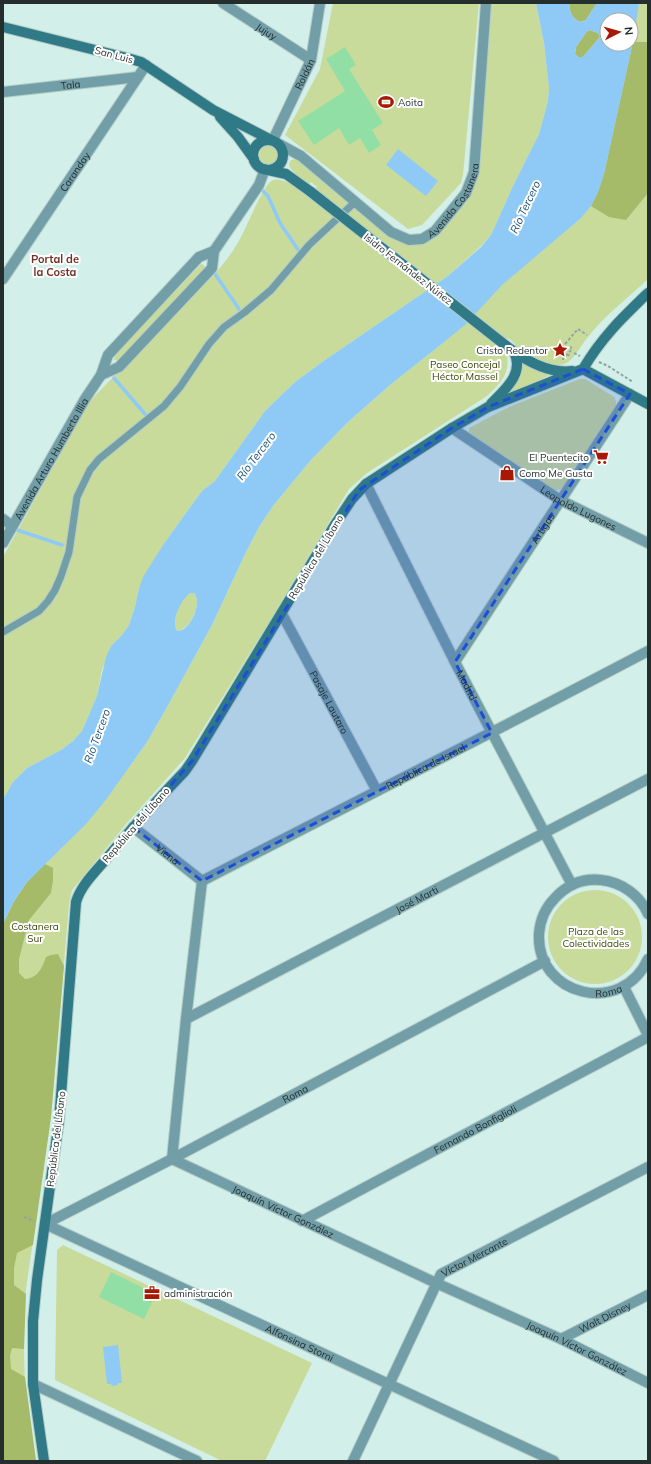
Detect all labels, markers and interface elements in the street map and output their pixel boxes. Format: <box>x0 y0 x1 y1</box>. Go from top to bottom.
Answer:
north arrow <box>599 12 639 52</box>
street label: Jujuy <box>254 20 280 43</box>
text: N <box>622 26 636 36</box>
street label: San Luis <box>93 44 135 66</box>
street label: Roldán <box>291 56 317 92</box>
street label: Tala <box>60 77 81 92</box>
sports icon: Aoita <box>377 93 395 111</box>
place label: Aoita <box>398 96 423 109</box>
street label: Caranday <box>57 149 93 194</box>
street label: Avenida Costanera <box>425 163 481 241</box>
water label: Río Tercero <box>507 178 543 236</box>
street label: Isidro Fernández Núñez <box>361 230 455 308</box>
district label: Portal de la Costa <box>31 252 79 279</box>
place icon: Cristo Redentor <box>551 341 569 359</box>
place label: Cristo Redentor <box>476 344 548 357</box>
park label: Paseo Concejal Héctor Massel <box>430 358 500 383</box>
street label: Avenida Arturo Humberto Illia <box>11 395 91 522</box>
water label: Río Tercero <box>233 429 279 483</box>
supermarket icon: El Puentecito <box>592 448 610 466</box>
place label: El Puentecito <box>529 451 589 464</box>
shop icon: Como Me Gusta <box>498 464 516 482</box>
place label: Como Me Gusta <box>519 467 592 480</box>
street label: Leopoldo Lugones <box>538 482 619 533</box>
street label: Artigas <box>528 510 557 546</box>
street label: República del Líbano <box>286 512 346 602</box>
street label: Pasaje Lautaro <box>307 668 352 736</box>
street label: Madrid <box>454 668 480 702</box>
water label: Río Tercero <box>81 707 113 765</box>
street label: República de Israel <box>383 741 467 792</box>
street label: República del Líbano <box>100 784 173 866</box>
street label: Viena <box>153 841 182 867</box>
street label: José Marti <box>393 883 440 916</box>
park label: Costanera Sur <box>11 920 59 945</box>
park label: Plaza de las Colectividades <box>563 925 630 950</box>
street label: Roma <box>595 981 624 1000</box>
street label: Roma <box>280 1082 310 1106</box>
street label: República del Líbano <box>44 1090 68 1188</box>
street label: Fernando Bonfiglioli <box>431 1102 519 1156</box>
street label: Joaquín Víctor González <box>231 1182 336 1241</box>
street label: Víctor Mercante <box>439 1234 510 1279</box>
office icon: administración <box>143 1284 161 1302</box>
place label: administración <box>164 1287 232 1300</box>
street label: Walt Disney <box>577 1298 633 1335</box>
street label: Joaquín Víctor González <box>525 1318 630 1378</box>
street label: Alfonsina Storni <box>264 1321 336 1364</box>

